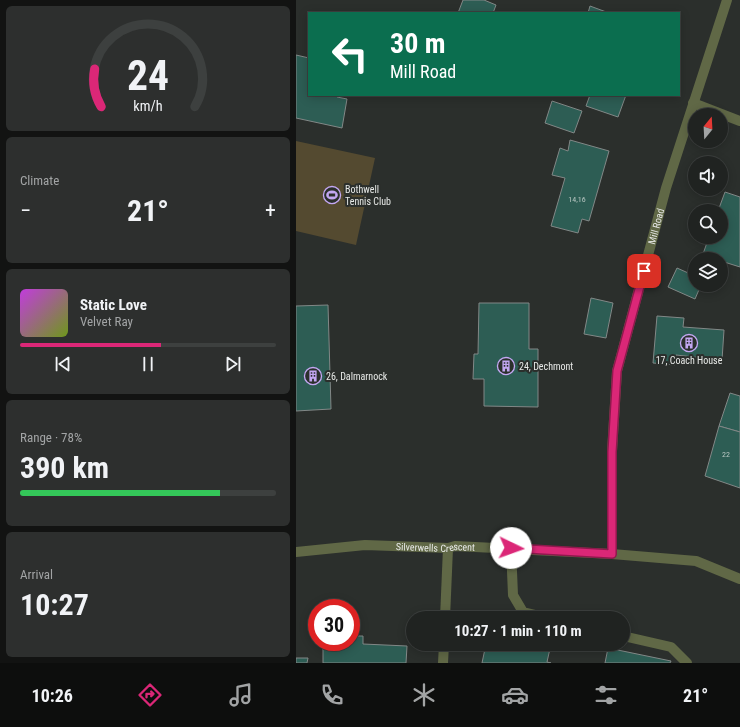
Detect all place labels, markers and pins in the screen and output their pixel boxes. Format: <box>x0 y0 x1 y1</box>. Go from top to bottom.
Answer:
place label: Bothwell Tennis Club <box>345 184 391 207</box>
sports icon: Bothwell Tennis Club <box>322 185 342 205</box>
pin <box>627 254 661 288</box>
building icon: 17, Coach House <box>679 333 699 353</box>
place label: 17, Coach House <box>656 355 723 366</box>
building icon: 24, Dechmont <box>496 356 516 376</box>
place label: 24, Dechmont <box>519 361 573 372</box>
building icon: 26, Dalmarnock <box>303 366 323 386</box>
place label: 26, Dalmarnock <box>326 371 388 382</box>

